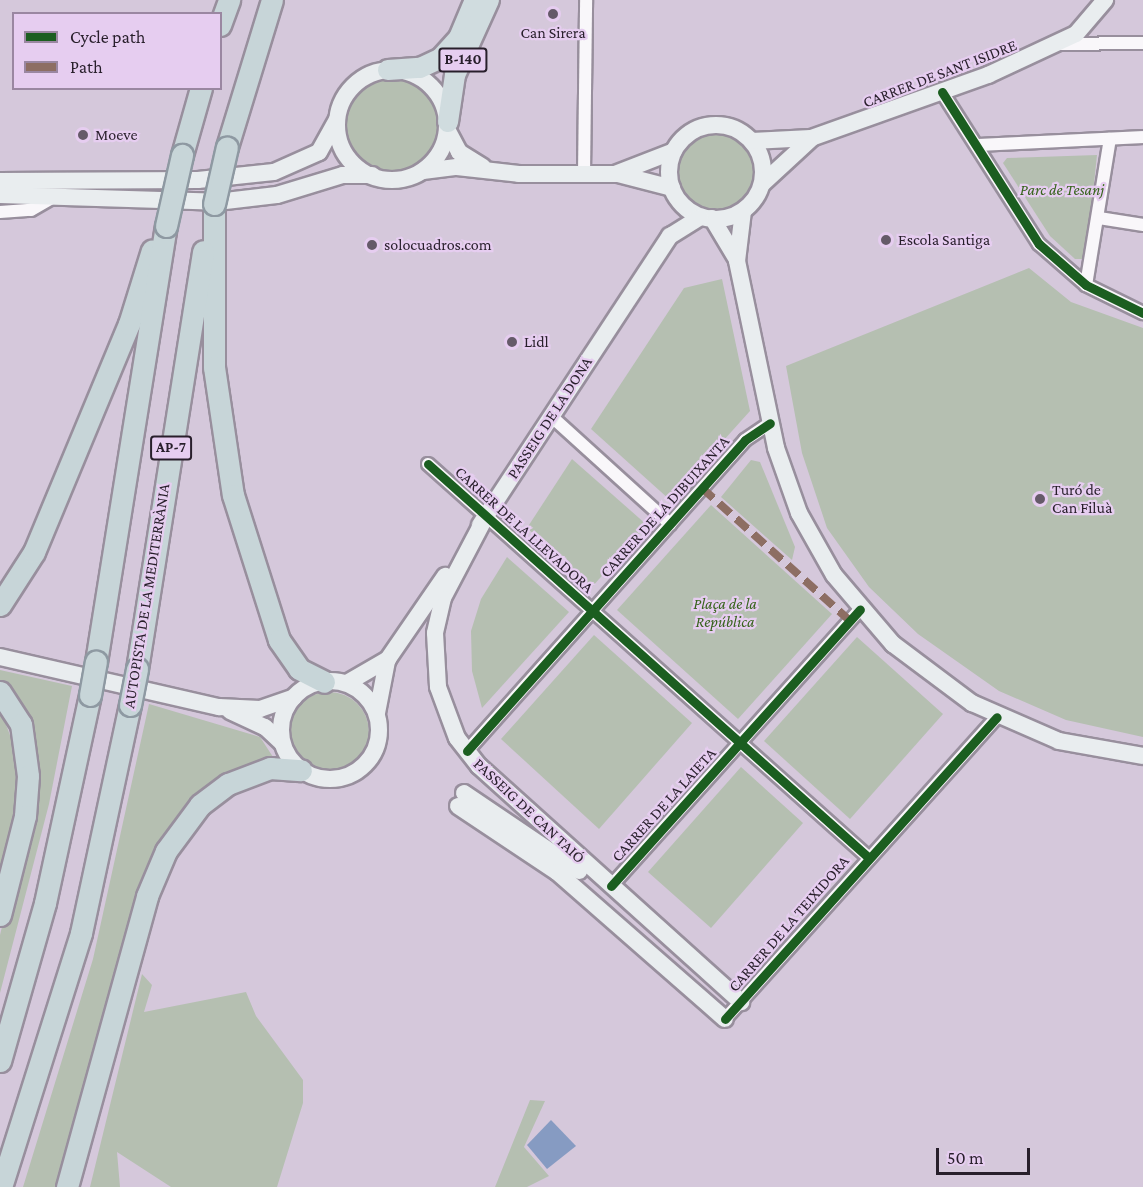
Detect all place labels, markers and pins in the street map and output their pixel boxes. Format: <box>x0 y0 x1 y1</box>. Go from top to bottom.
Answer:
marker: Can Sirera <box>546 7 560 21</box>
place label: Can Sirera <box>520 23 586 43</box>
place label: Moeve <box>95 125 137 145</box>
marker: Moeve <box>76 128 90 142</box>
place label: Escola Santiga <box>898 230 990 250</box>
marker: Escola Santiga <box>879 233 893 247</box>
place label: solocuadros.com <box>384 235 492 255</box>
marker: solocuadros.com <box>365 238 379 252</box>
place label: Lidl <box>524 332 549 352</box>
marker: Lidl <box>505 335 519 349</box>
place label: Turó de Can Filuà <box>1052 480 1112 518</box>
marker: Turó de Can Filuà <box>1033 492 1047 506</box>

